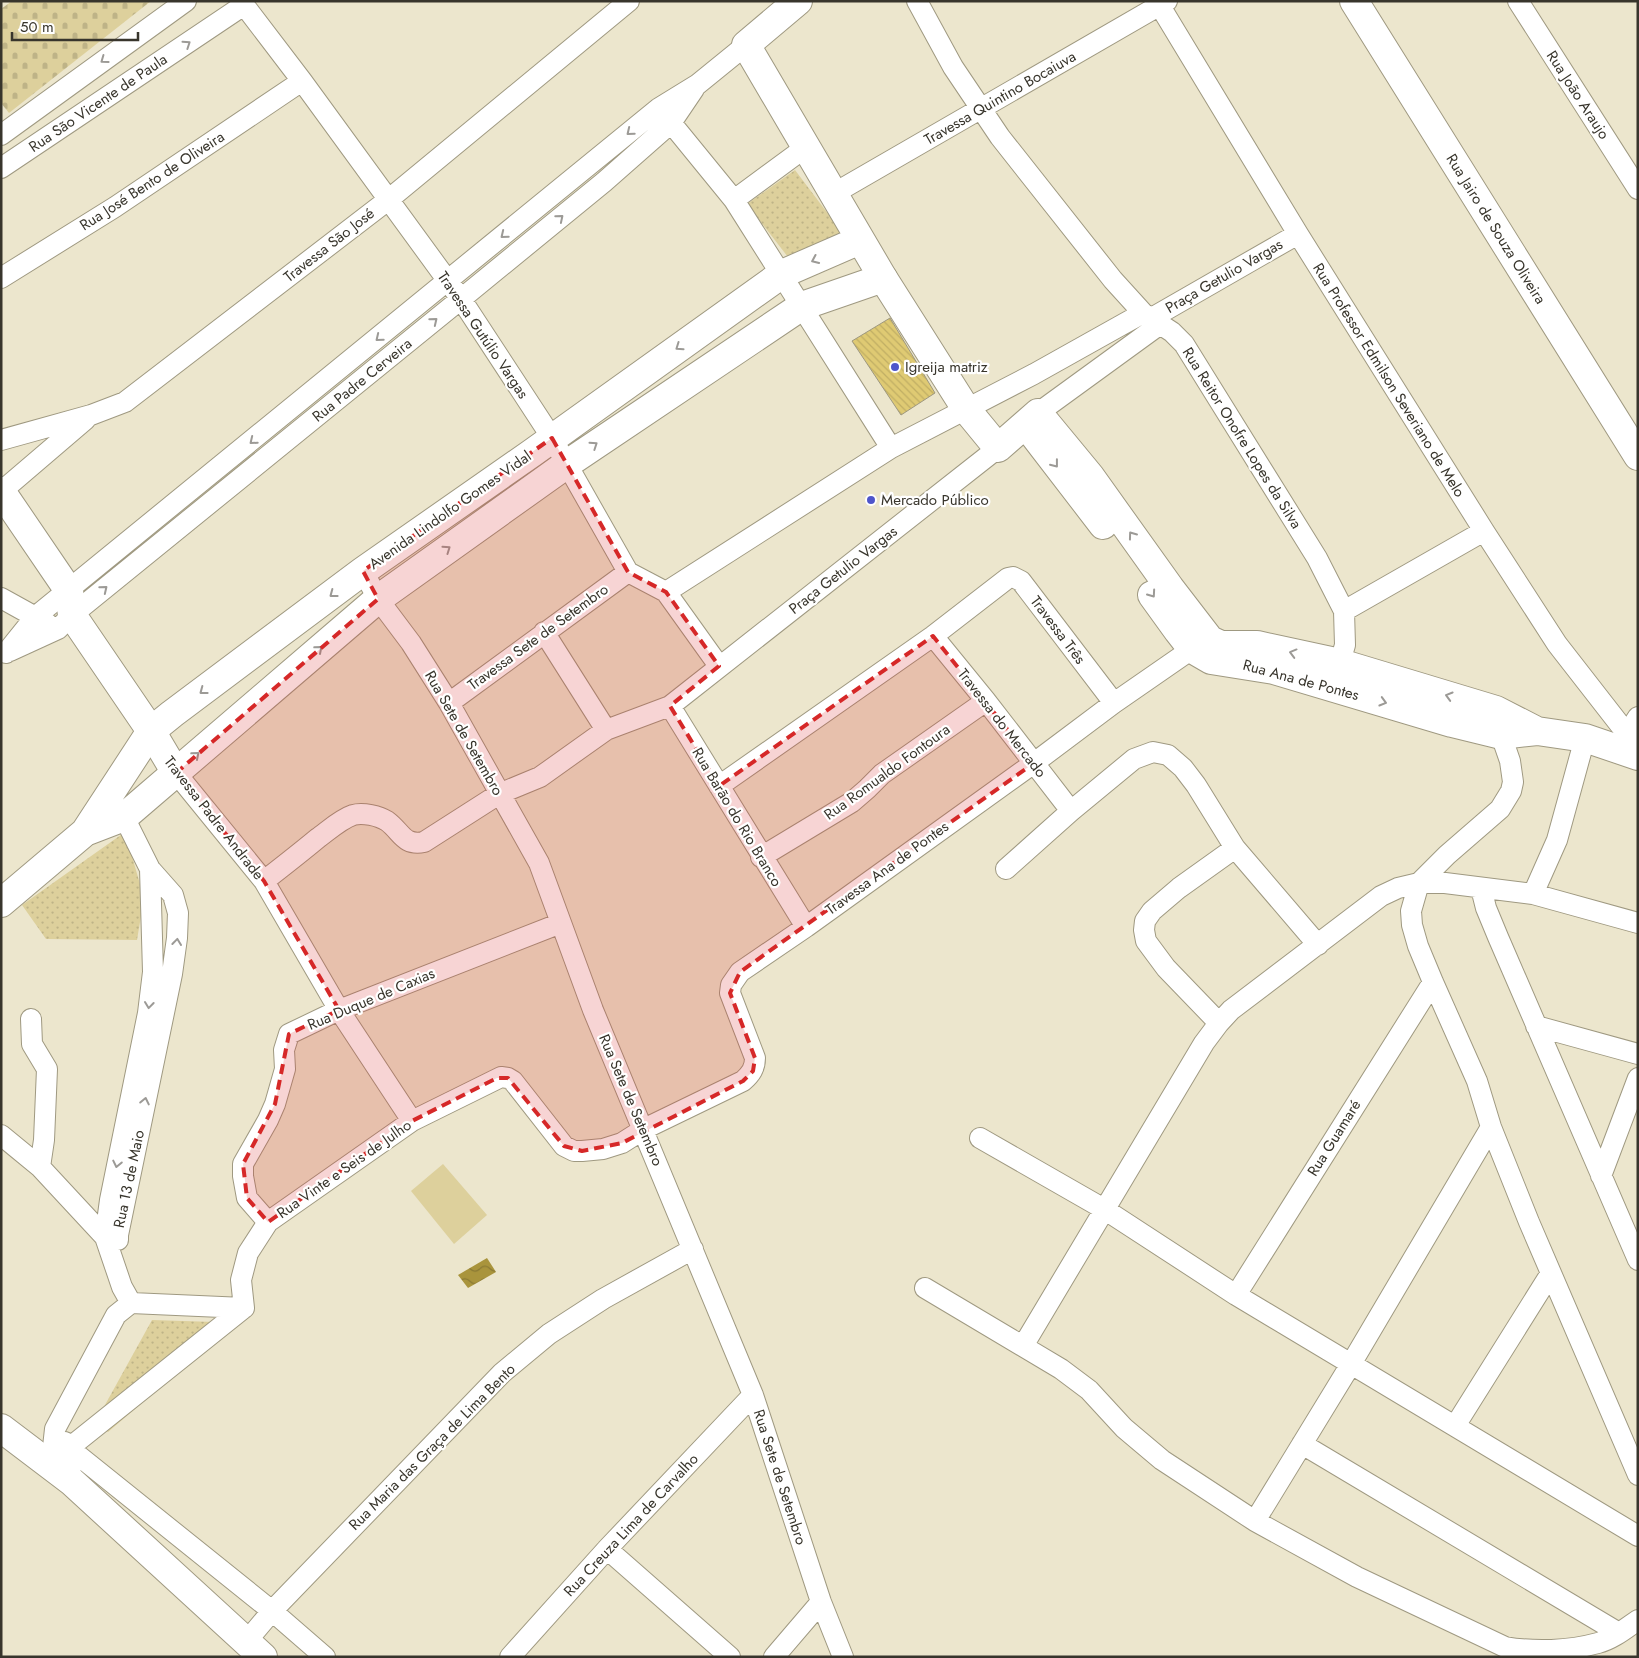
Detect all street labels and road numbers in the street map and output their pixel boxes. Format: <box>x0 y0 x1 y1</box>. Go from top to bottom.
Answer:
street label: Travessa Quintino Bocaiuva <box>920 45 1080 151</box>
street label: Rua João Araujo <box>1541 46 1615 144</box>
street label: Rua São Vicente de Paula <box>24 48 172 158</box>
street label: Rua José Bento de Oliveira <box>75 126 229 236</box>
street label: Rua Jairo de Souza Oliveira <box>1441 150 1551 308</box>
street label: Travessa São José <box>279 202 379 287</box>
street label: Praça Getulio Vargas <box>1161 233 1287 319</box>
street label: Rua Professor Edmilson Severiano de Melo <box>1308 259 1470 501</box>
street label: Travessa Gutúlio Vargas <box>432 267 534 403</box>
street label: Rua Padre Cerveira <box>307 333 417 427</box>
street label: Rua Reitor Onofre Lopes da Silva <box>1177 343 1307 533</box>
street label: Avenida Lindolfo Gomes Vidal <box>364 445 536 575</box>
street label: Praça Getulio Vargas <box>784 521 902 619</box>
street label: Travessa Sete de Setembro <box>463 578 613 696</box>
street label: Travessa Três <box>1025 591 1091 669</box>
street label: Rua Ana de Pontes <box>1240 654 1362 706</box>
street label: Travessa do Mercado <box>952 664 1052 782</box>
street label: Rua Sete de Setembro <box>419 666 509 800</box>
street label: Rua Romualdo Fontoura <box>819 719 955 825</box>
street label: Rua Barão do Rio Branco <box>687 743 787 891</box>
street label: Travessa Padre Andrade <box>159 751 270 885</box>
street label: Travessa Ana de Pontes <box>821 816 953 920</box>
street label: Rua Duque de Caxias <box>304 962 438 1036</box>
street label: Rua Sete de Setembro <box>593 1031 669 1169</box>
street label: Rua Guamaré <box>1302 1095 1366 1180</box>
street label: Rua Vinte e Seis de Julho <box>272 1114 416 1224</box>
street label: Rua 13 de Maio <box>108 1128 150 1230</box>
street label: Rua Maria das Graça de Lima Bento <box>344 1359 520 1535</box>
street label: Rua Sete de Setembro <box>748 1406 812 1548</box>
street label: Rua Creuza Lima de Carvalho <box>559 1449 703 1601</box>

